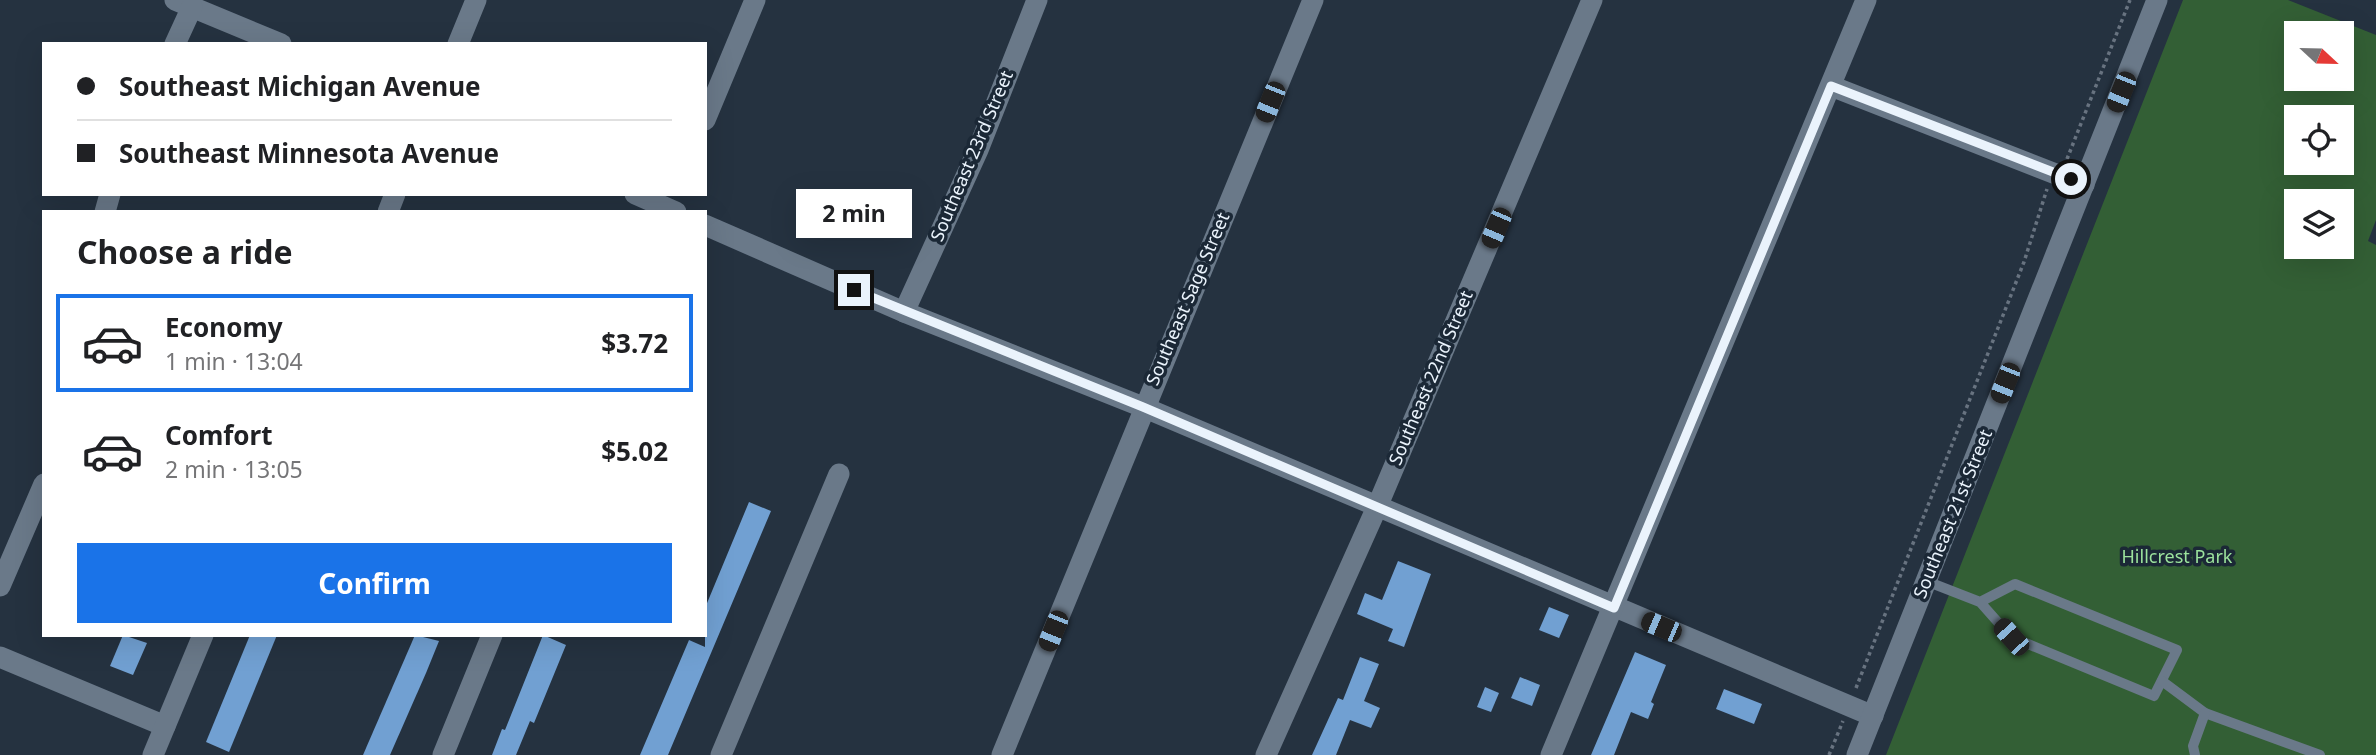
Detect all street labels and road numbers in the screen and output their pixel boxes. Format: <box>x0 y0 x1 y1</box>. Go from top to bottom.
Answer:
street label: Southeast 23rd Street <box>924 66 1018 245</box>
street label: Southeast Sage Street <box>1140 208 1235 389</box>
street label: Southeast 22nd Street <box>1382 286 1478 469</box>
street label: Southeast 21st Street <box>1907 425 1997 602</box>

